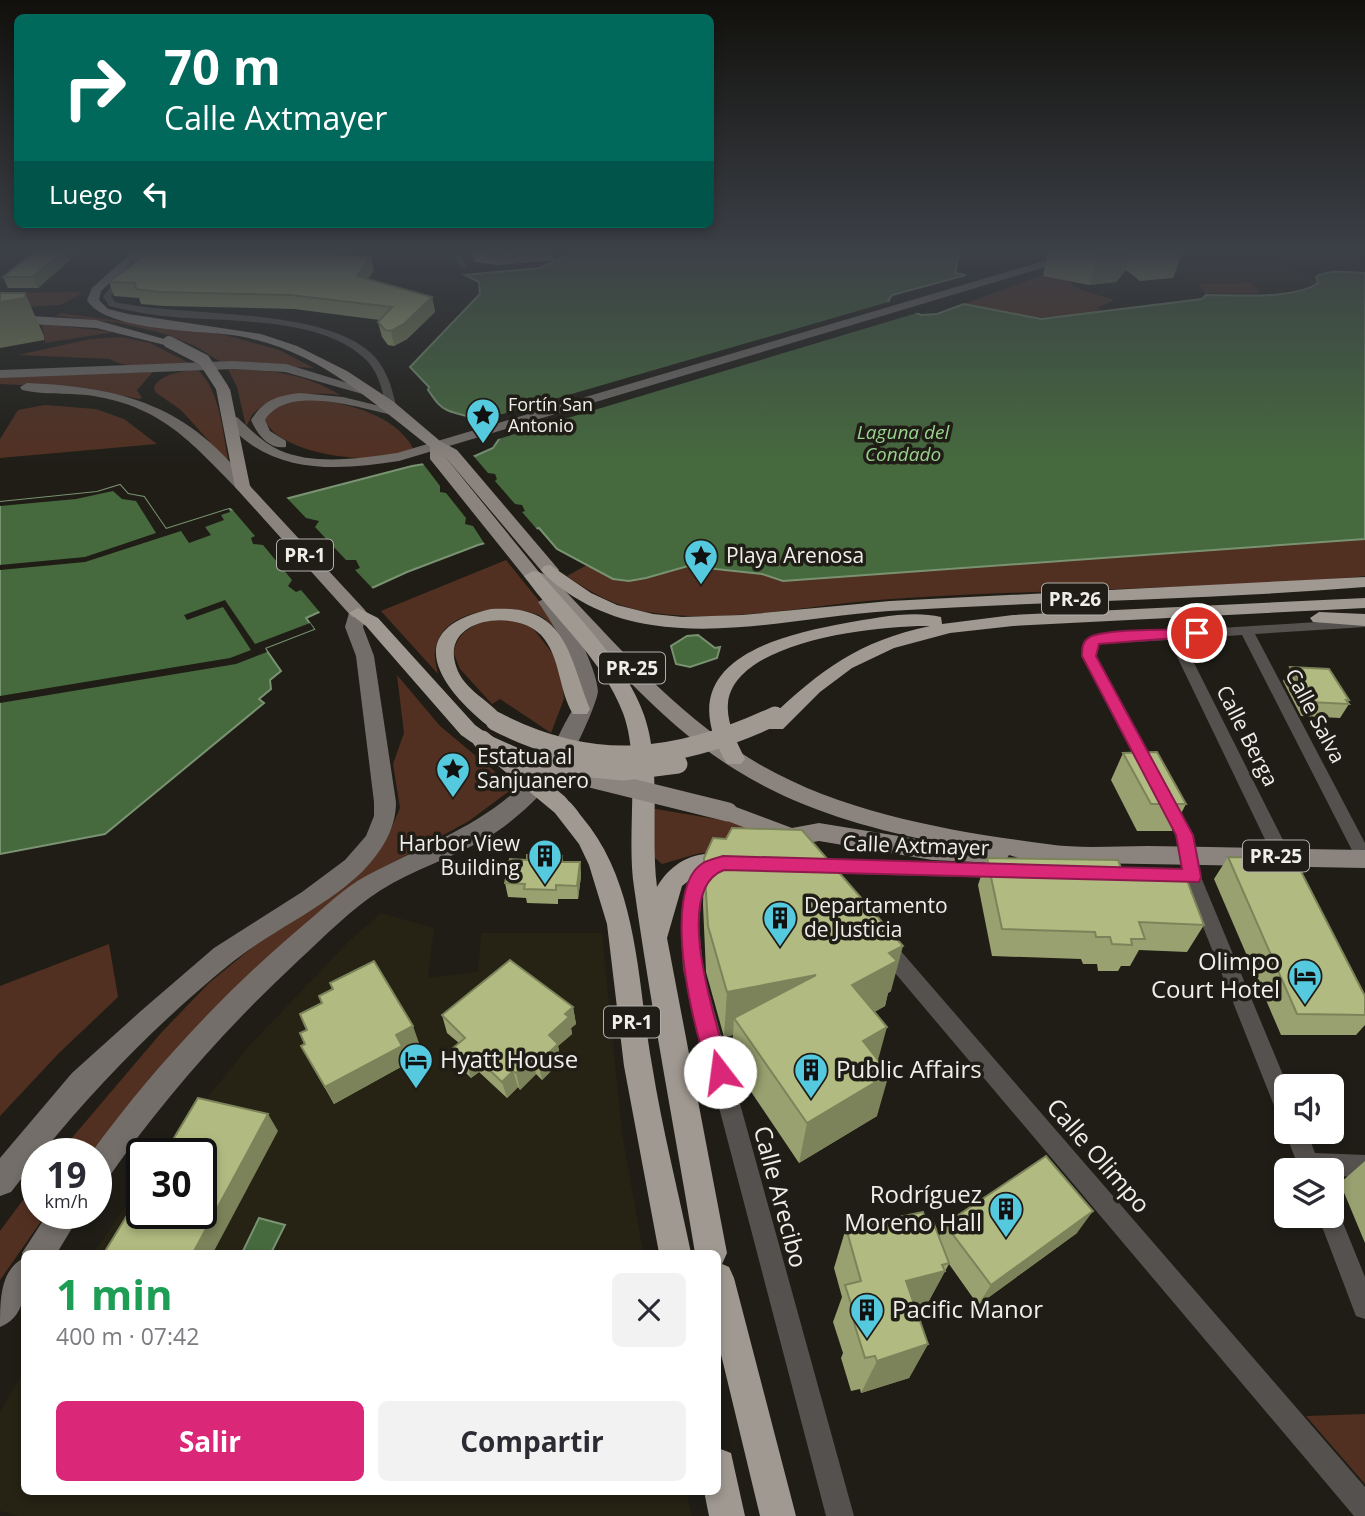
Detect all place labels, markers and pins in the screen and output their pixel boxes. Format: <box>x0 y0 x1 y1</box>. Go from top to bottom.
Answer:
place label: Fortín San Antonio <box>508 392 593 437</box>
place icon: Fortín San Antonio <box>464 396 502 445</box>
place icon: Playa Arenosa <box>682 537 720 586</box>
place label: Playa Arenosa <box>726 541 864 569</box>
pin <box>1167 603 1227 663</box>
place label: Estatua al Sanjuanero <box>477 742 589 794</box>
place icon: Estatua al Sanjuanero <box>434 750 472 799</box>
place label: Harbor View Building <box>399 829 521 881</box>
building icon: Harbor View Building <box>526 837 564 886</box>
place label: Departamento de Justicia <box>804 891 948 943</box>
building icon: Departamento de Justicia <box>761 899 799 948</box>
place label: Olimpo Court Hotel <box>1151 944 1280 1005</box>
hotel icon: Olimpo Court Hotel <box>1286 957 1324 1006</box>
hotel icon: Hyatt House <box>397 1041 435 1090</box>
place label: Hyatt House <box>440 1042 578 1075</box>
building icon: Public Affairs <box>792 1051 830 1100</box>
place label: Public Affairs <box>836 1052 982 1085</box>
place label: Rodríguez Moreno Hall <box>844 1177 982 1238</box>
building icon: Rodríguez Moreno Hall <box>987 1190 1025 1239</box>
building icon: Pacific Manor <box>848 1291 886 1340</box>
place label: Pacific Manor <box>892 1292 1043 1325</box>

